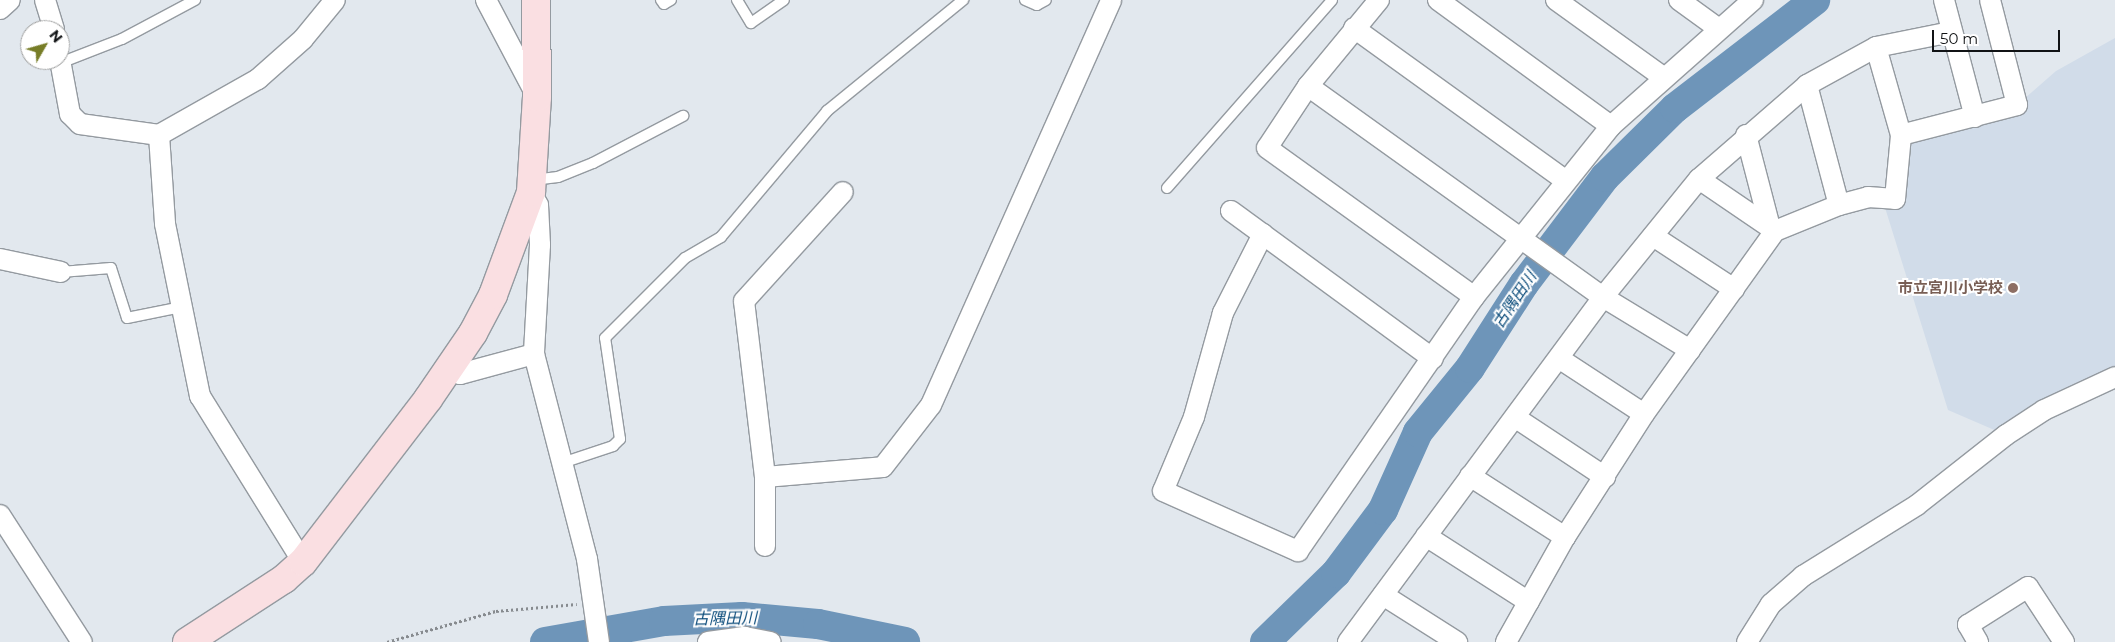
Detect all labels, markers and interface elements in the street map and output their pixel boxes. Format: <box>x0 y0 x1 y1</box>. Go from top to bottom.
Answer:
north arrow <box>20 20 70 70</box>
scale bar <box>1935 20 2062 52</box>
text: N <box>45 26 67 46</box>
text: 50 m <box>1940 29 1978 48</box>
water label: 古隅田川 <box>1489 268 1541 332</box>
place label: 市立宮川小学校 <box>1898 279 2003 297</box>
marker: 市立宮川小学校 <box>2007 282 2019 294</box>
water label: 古隅田川 <box>693 609 757 629</box>

